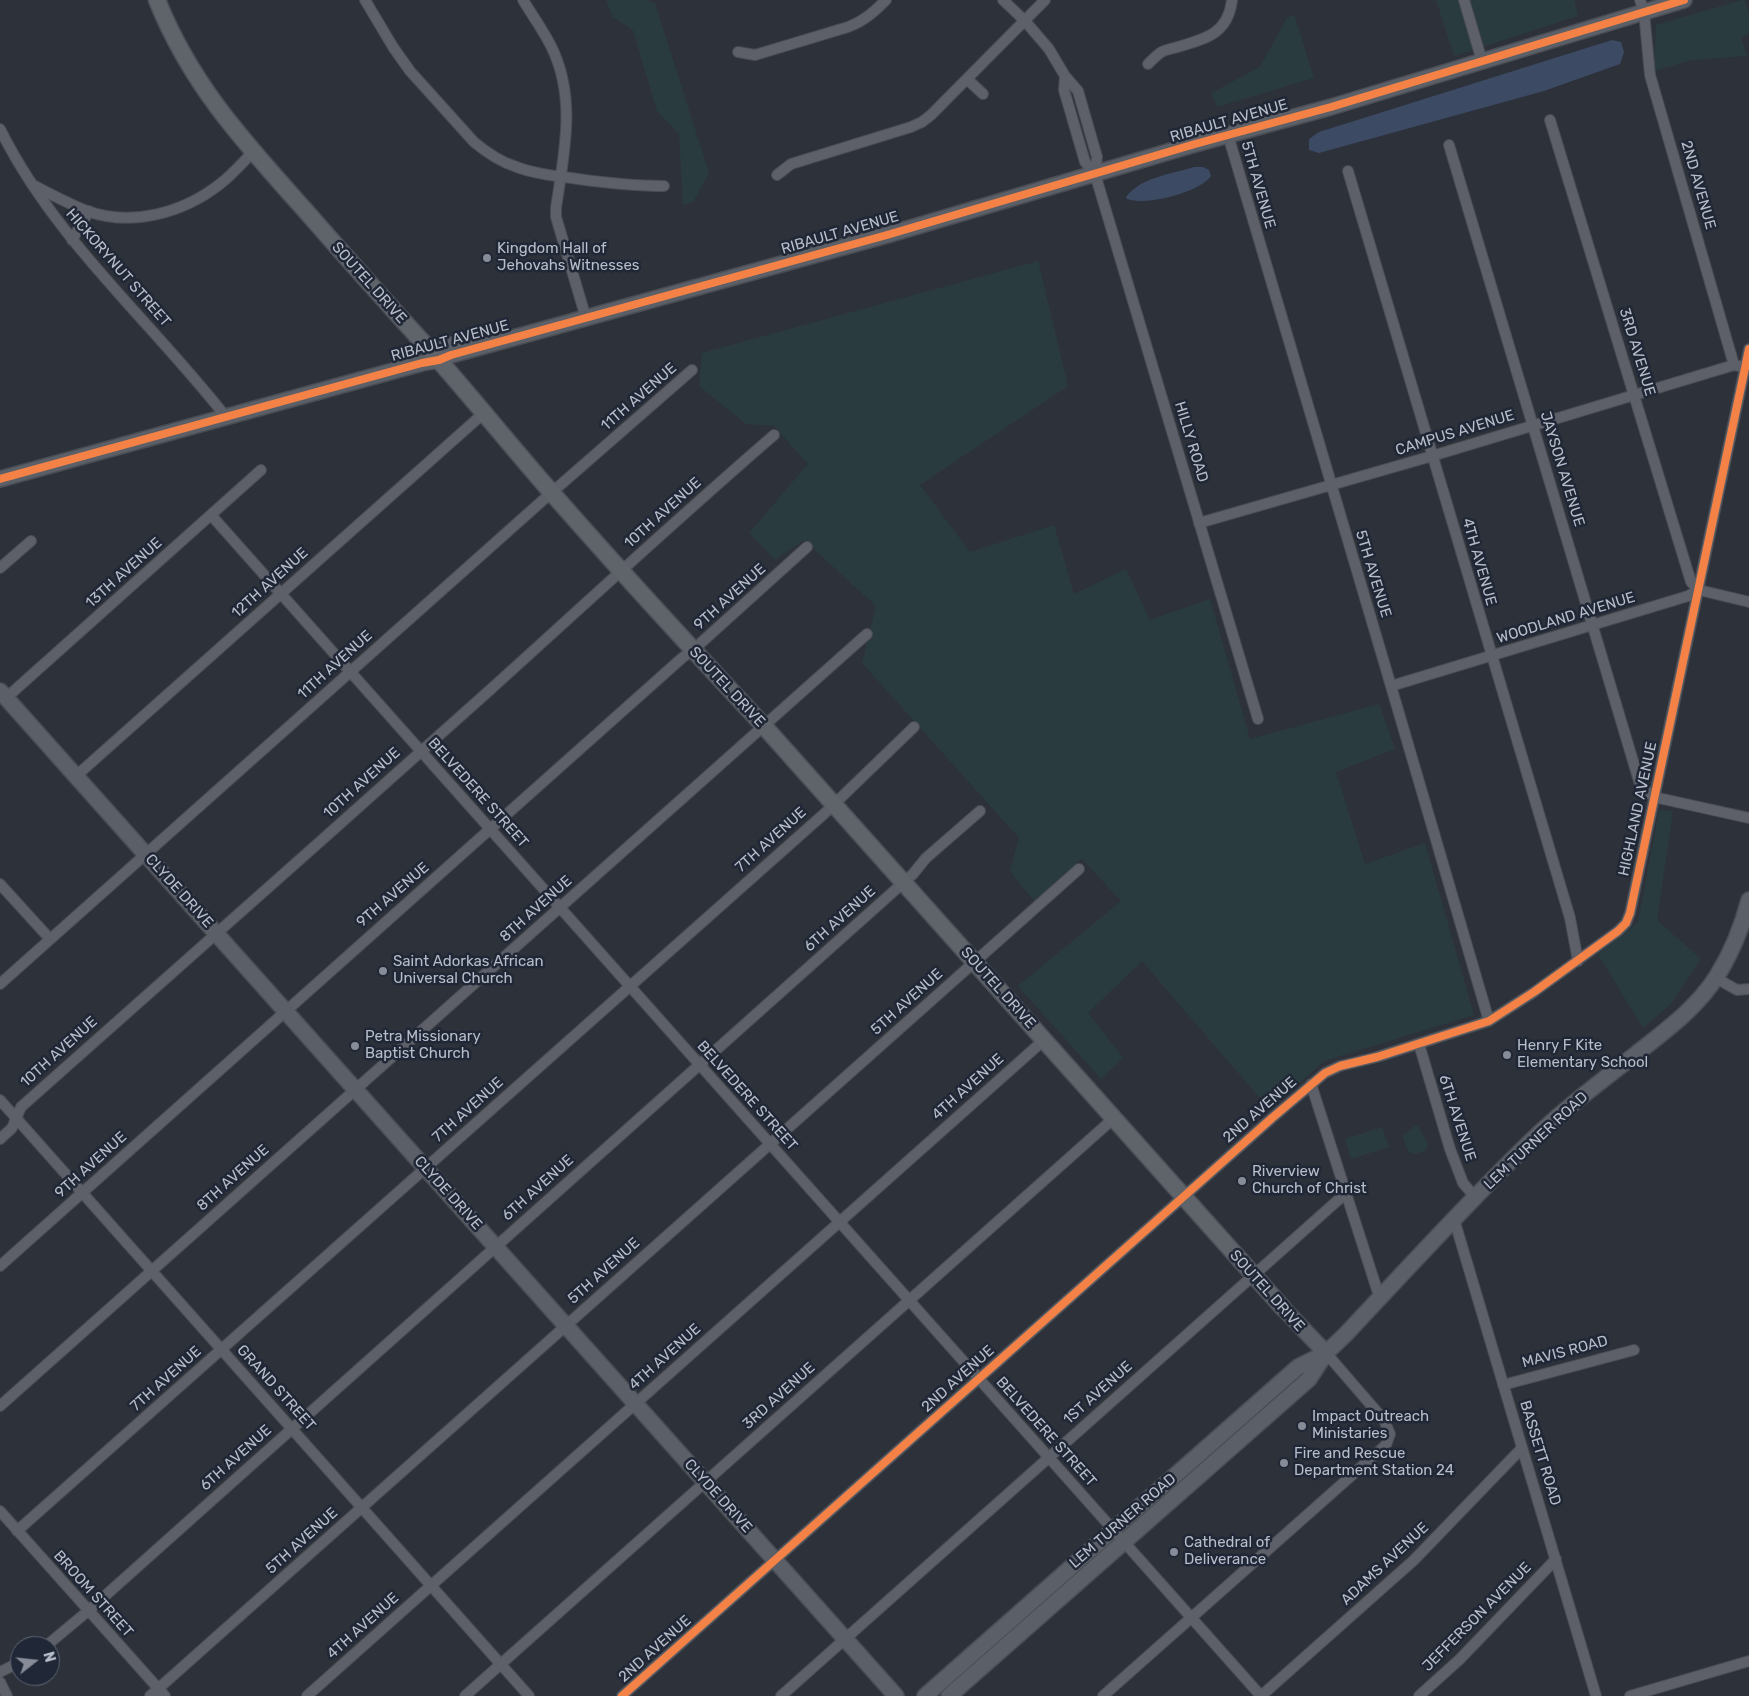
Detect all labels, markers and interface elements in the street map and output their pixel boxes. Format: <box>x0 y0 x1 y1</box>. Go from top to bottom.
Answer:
street label: RIBAULT AVENUE <box>1168 96 1290 146</box>
street label: 5TH AVENUE <box>1237 139 1279 231</box>
street label: 2ND AVENUE <box>1677 139 1719 231</box>
street label: HICKORYNUT STREET <box>62 205 174 331</box>
street label: RIBAULT AVENUE <box>779 208 901 258</box>
street label: SOUTEL DRIVE <box>328 239 410 327</box>
place label: Kingdom Hall of Jehovahs Witnesses <box>497 240 639 275</box>
marker: Kingdom Hall of Jehovahs Witnesses <box>481 252 493 264</box>
street label: 3RD AVENUE <box>1615 306 1659 398</box>
street label: RIBAULT AVENUE <box>389 317 511 365</box>
street label: 11TH AVENUE <box>598 359 680 435</box>
street label: HILLY ROAD <box>1170 399 1212 485</box>
street label: CAMPUS AVENUE <box>1393 406 1517 460</box>
street label: JAYSON AVENUE <box>1536 409 1588 529</box>
street label: 10TH AVENUE <box>621 474 705 552</box>
street label: 4TH AVENUE <box>1458 516 1500 608</box>
street label: 5TH AVENUE <box>1351 528 1395 620</box>
street label: 13TH AVENUE <box>82 534 166 612</box>
street label: 12TH AVENUE <box>228 544 312 622</box>
street label: 9TH AVENUE <box>690 560 770 634</box>
street label: WOODLAND AVENUE <box>1495 588 1637 648</box>
street label: 11TH AVENUE <box>294 627 376 703</box>
street label: SOUTEL DRIVE <box>685 643 769 731</box>
street label: BELVEDERE STREET <box>424 734 532 852</box>
street label: HIGHLAND AVENUE <box>1615 740 1661 878</box>
street label: 10TH AVENUE <box>320 744 404 822</box>
street label: 7TH AVENUE <box>732 804 810 876</box>
street label: CLYDE DRIVE <box>141 850 217 932</box>
street label: 9TH AVENUE <box>353 859 433 931</box>
street label: 8TH AVENUE <box>496 872 576 946</box>
street label: 6TH AVENUE <box>801 882 879 956</box>
street label: SOUTEL DRIVE <box>957 944 1039 1032</box>
place label: Saint Adorkas African Universal Church <box>393 953 544 988</box>
marker: Saint Adorkas African Universal Church <box>377 965 389 977</box>
street label: 5TH AVENUE <box>867 965 947 1039</box>
street label: 10TH AVENUE <box>17 1013 101 1091</box>
place label: Petra Missionary Baptist Church <box>365 1028 481 1063</box>
street label: BELVEDERE STREET <box>693 1037 801 1155</box>
place label: Henry F Kite Elementary School <box>1517 1037 1648 1072</box>
marker: Petra Missionary Baptist Church <box>349 1040 361 1052</box>
marker: Henry F Kite Elementary School <box>1501 1049 1513 1061</box>
street label: 4TH AVENUE <box>928 1050 1008 1124</box>
street label: 2ND AVENUE <box>1220 1073 1300 1147</box>
street label: 6TH AVENUE <box>1435 1073 1479 1163</box>
street label: 7TH AVENUE <box>429 1074 507 1146</box>
street label: LEM TURNER ROAD <box>1480 1088 1592 1194</box>
street label: 9TH AVENUE <box>51 1128 131 1202</box>
street label: 8TH AVENUE <box>193 1141 273 1215</box>
street label: 6TH AVENUE <box>499 1151 577 1225</box>
street label: CLYDE DRIVE <box>410 1152 486 1234</box>
place label: Riverview Church of Christ <box>1252 1163 1367 1198</box>
marker: Riverview Church of Christ <box>1236 1175 1248 1187</box>
street label: 5TH AVENUE <box>564 1234 644 1308</box>
street label: SOUTEL DRIVE <box>1226 1247 1308 1335</box>
street label: 4TH AVENUE <box>625 1320 705 1394</box>
street label: MAVIS ROAD <box>1520 1332 1610 1372</box>
street label: GRAND STREET <box>233 1341 319 1435</box>
street label: 2ND AVENUE <box>918 1342 998 1416</box>
street label: 7TH AVENUE <box>127 1343 205 1415</box>
street label: 1ST AVENUE <box>1060 1357 1136 1429</box>
street label: 3RD AVENUE <box>739 1359 819 1433</box>
street label: BELVEDERE STREET <box>992 1373 1100 1491</box>
street label: BASSETT ROAD <box>1515 1398 1565 1508</box>
place label: Impact Outreach Ministaries <box>1312 1408 1429 1443</box>
marker: Impact Outreach Ministaries <box>1296 1420 1308 1432</box>
street label: 6TH AVENUE <box>197 1421 275 1495</box>
place label: Fire and Rescue Department Station 24 <box>1294 1445 1454 1480</box>
street label: CLYDE DRIVE <box>680 1455 756 1537</box>
marker: Fire and Rescue Department Station 24 <box>1278 1457 1290 1469</box>
street label: LEM TURNER ROAD <box>1066 1470 1180 1572</box>
street label: 5TH AVENUE <box>262 1504 342 1578</box>
street label: ADAMS AVENUE <box>1337 1519 1433 1609</box>
place label: Cathedral of Deliverance <box>1184 1534 1270 1569</box>
marker: Cathedral of Deliverance <box>1168 1546 1180 1558</box>
street label: BROOM STREET <box>49 1547 137 1641</box>
street label: JEFFERSON AVENUE <box>1419 1559 1535 1675</box>
street label: 4TH AVENUE <box>323 1589 403 1663</box>
street label: 2ND AVENUE <box>615 1612 695 1686</box>
north arrow <box>10 1636 60 1686</box>
text: N <box>39 1650 58 1664</box>

